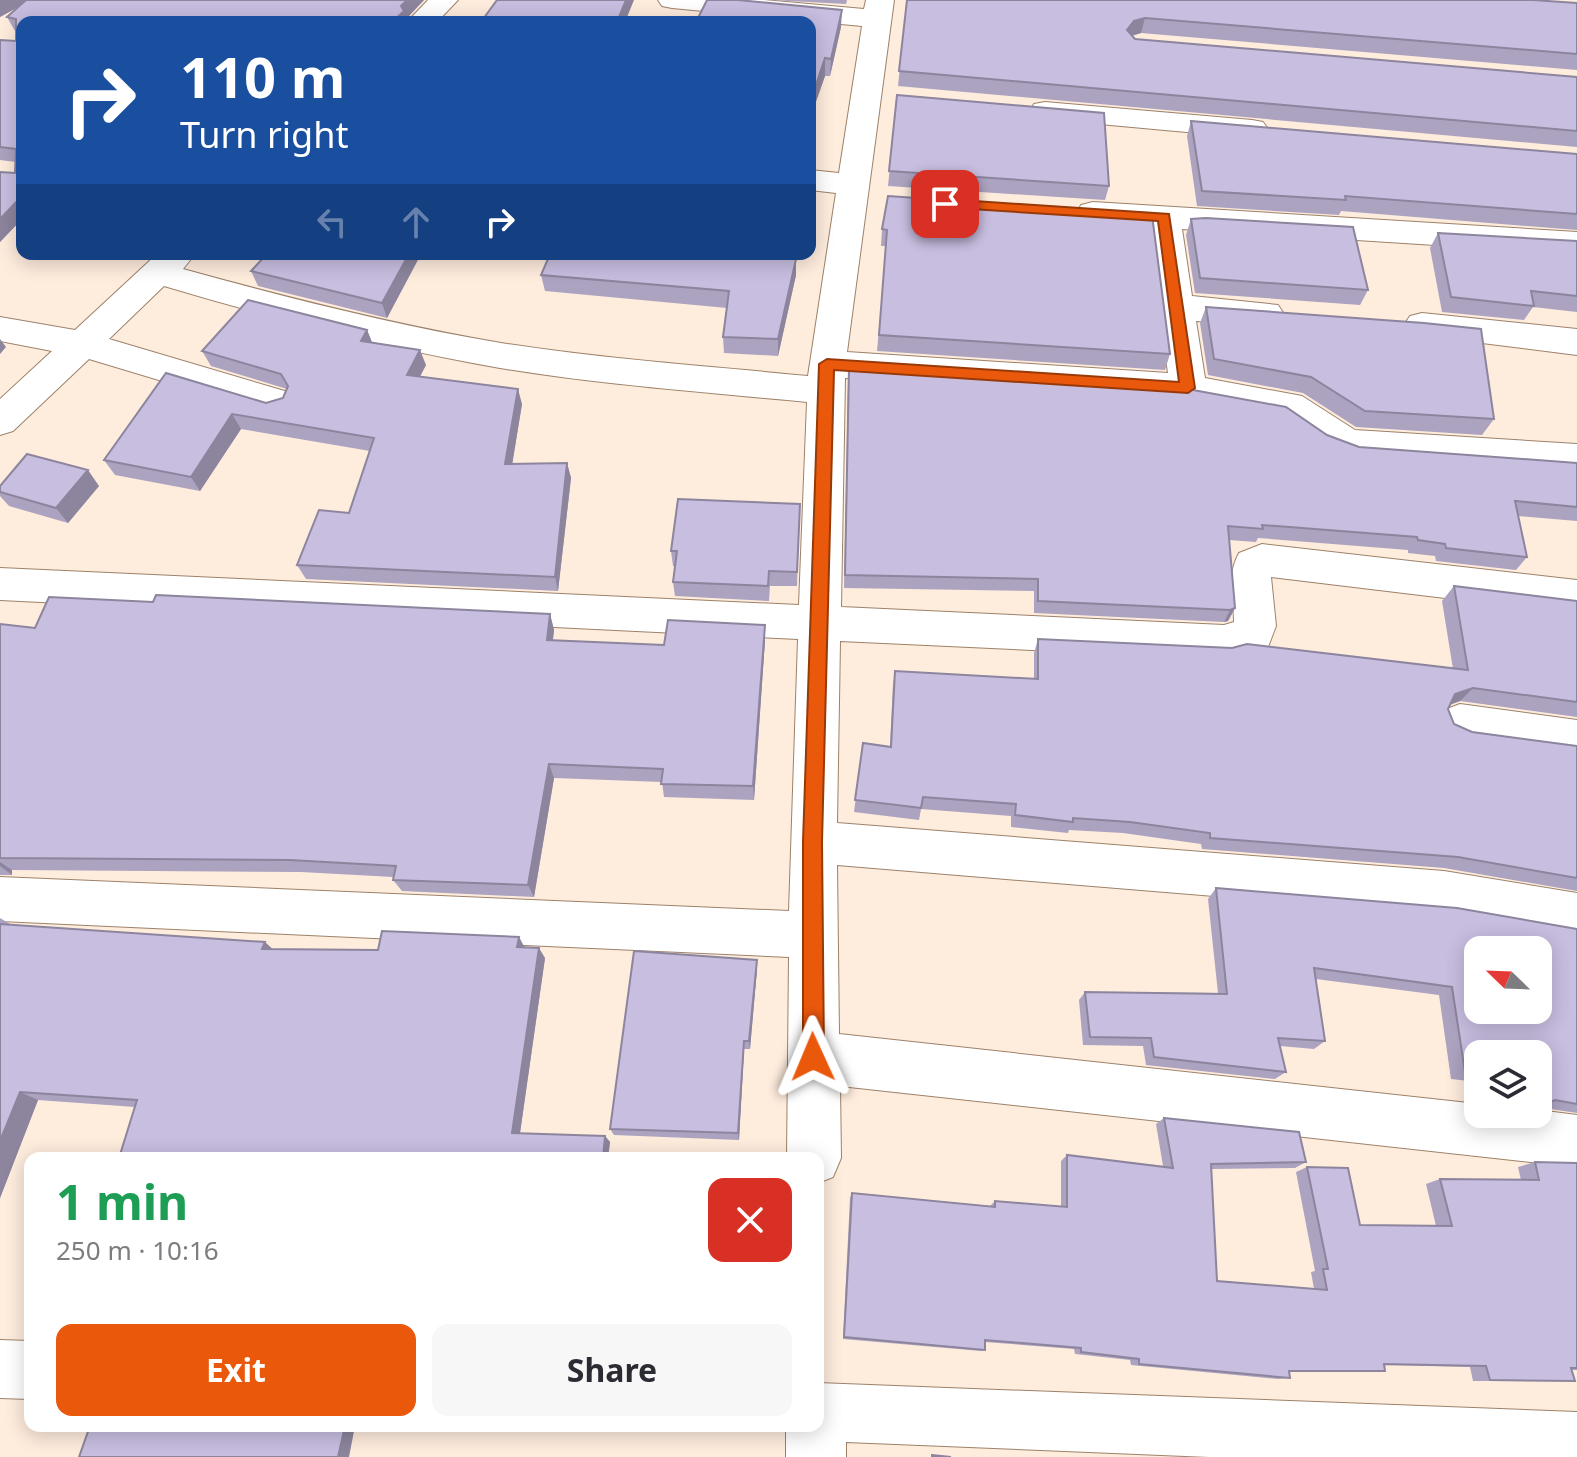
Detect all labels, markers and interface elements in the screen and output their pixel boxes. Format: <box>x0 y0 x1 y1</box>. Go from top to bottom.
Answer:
text: 110 m <box>180 38 345 114</box>
icon: right <box>48 48 152 152</box>
text: Turn right <box>180 110 348 159</box>
pin <box>911 170 979 238</box>
icon: arrive <box>923 182 967 226</box>
icon: left <box>310 200 354 244</box>
icon: ahead <box>394 200 438 244</box>
icon: right <box>478 200 522 244</box>
north arrow <box>1464 936 1552 1024</box>
map controls <box>1464 936 1552 1128</box>
position arrow <box>771 1015 855 1099</box>
button: layers <box>1464 1040 1552 1128</box>
text: 1 min <box>56 1169 188 1234</box>
button: close <box>708 1178 792 1262</box>
text: 250 m · 10:16 <box>56 1232 219 1268</box>
button: Exit <box>56 1324 416 1416</box>
button: Share <box>432 1324 792 1416</box>

